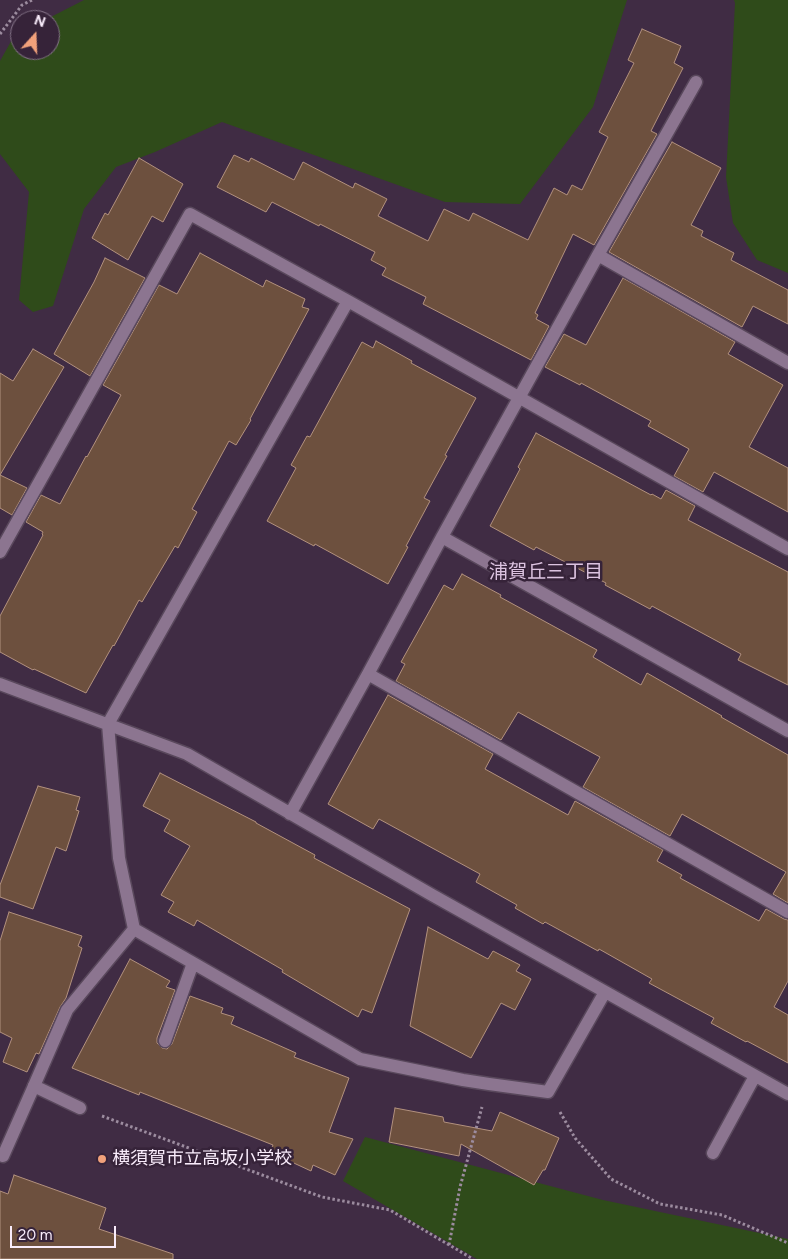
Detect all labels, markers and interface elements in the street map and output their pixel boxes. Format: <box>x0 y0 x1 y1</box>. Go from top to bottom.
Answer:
north arrow <box>10 10 60 60</box>
text: N <box>32 12 48 31</box>
district label: 浦賀丘三丁目 <box>489 561 603 583</box>
place label: 横須賀市立高坂小学校 <box>112 1148 292 1170</box>
marker: 横須賀市立高坂小学校 <box>96 1153 108 1165</box>
scale bar <box>12 1216 119 1248</box>
text: 20 m <box>18 1226 52 1244</box>

